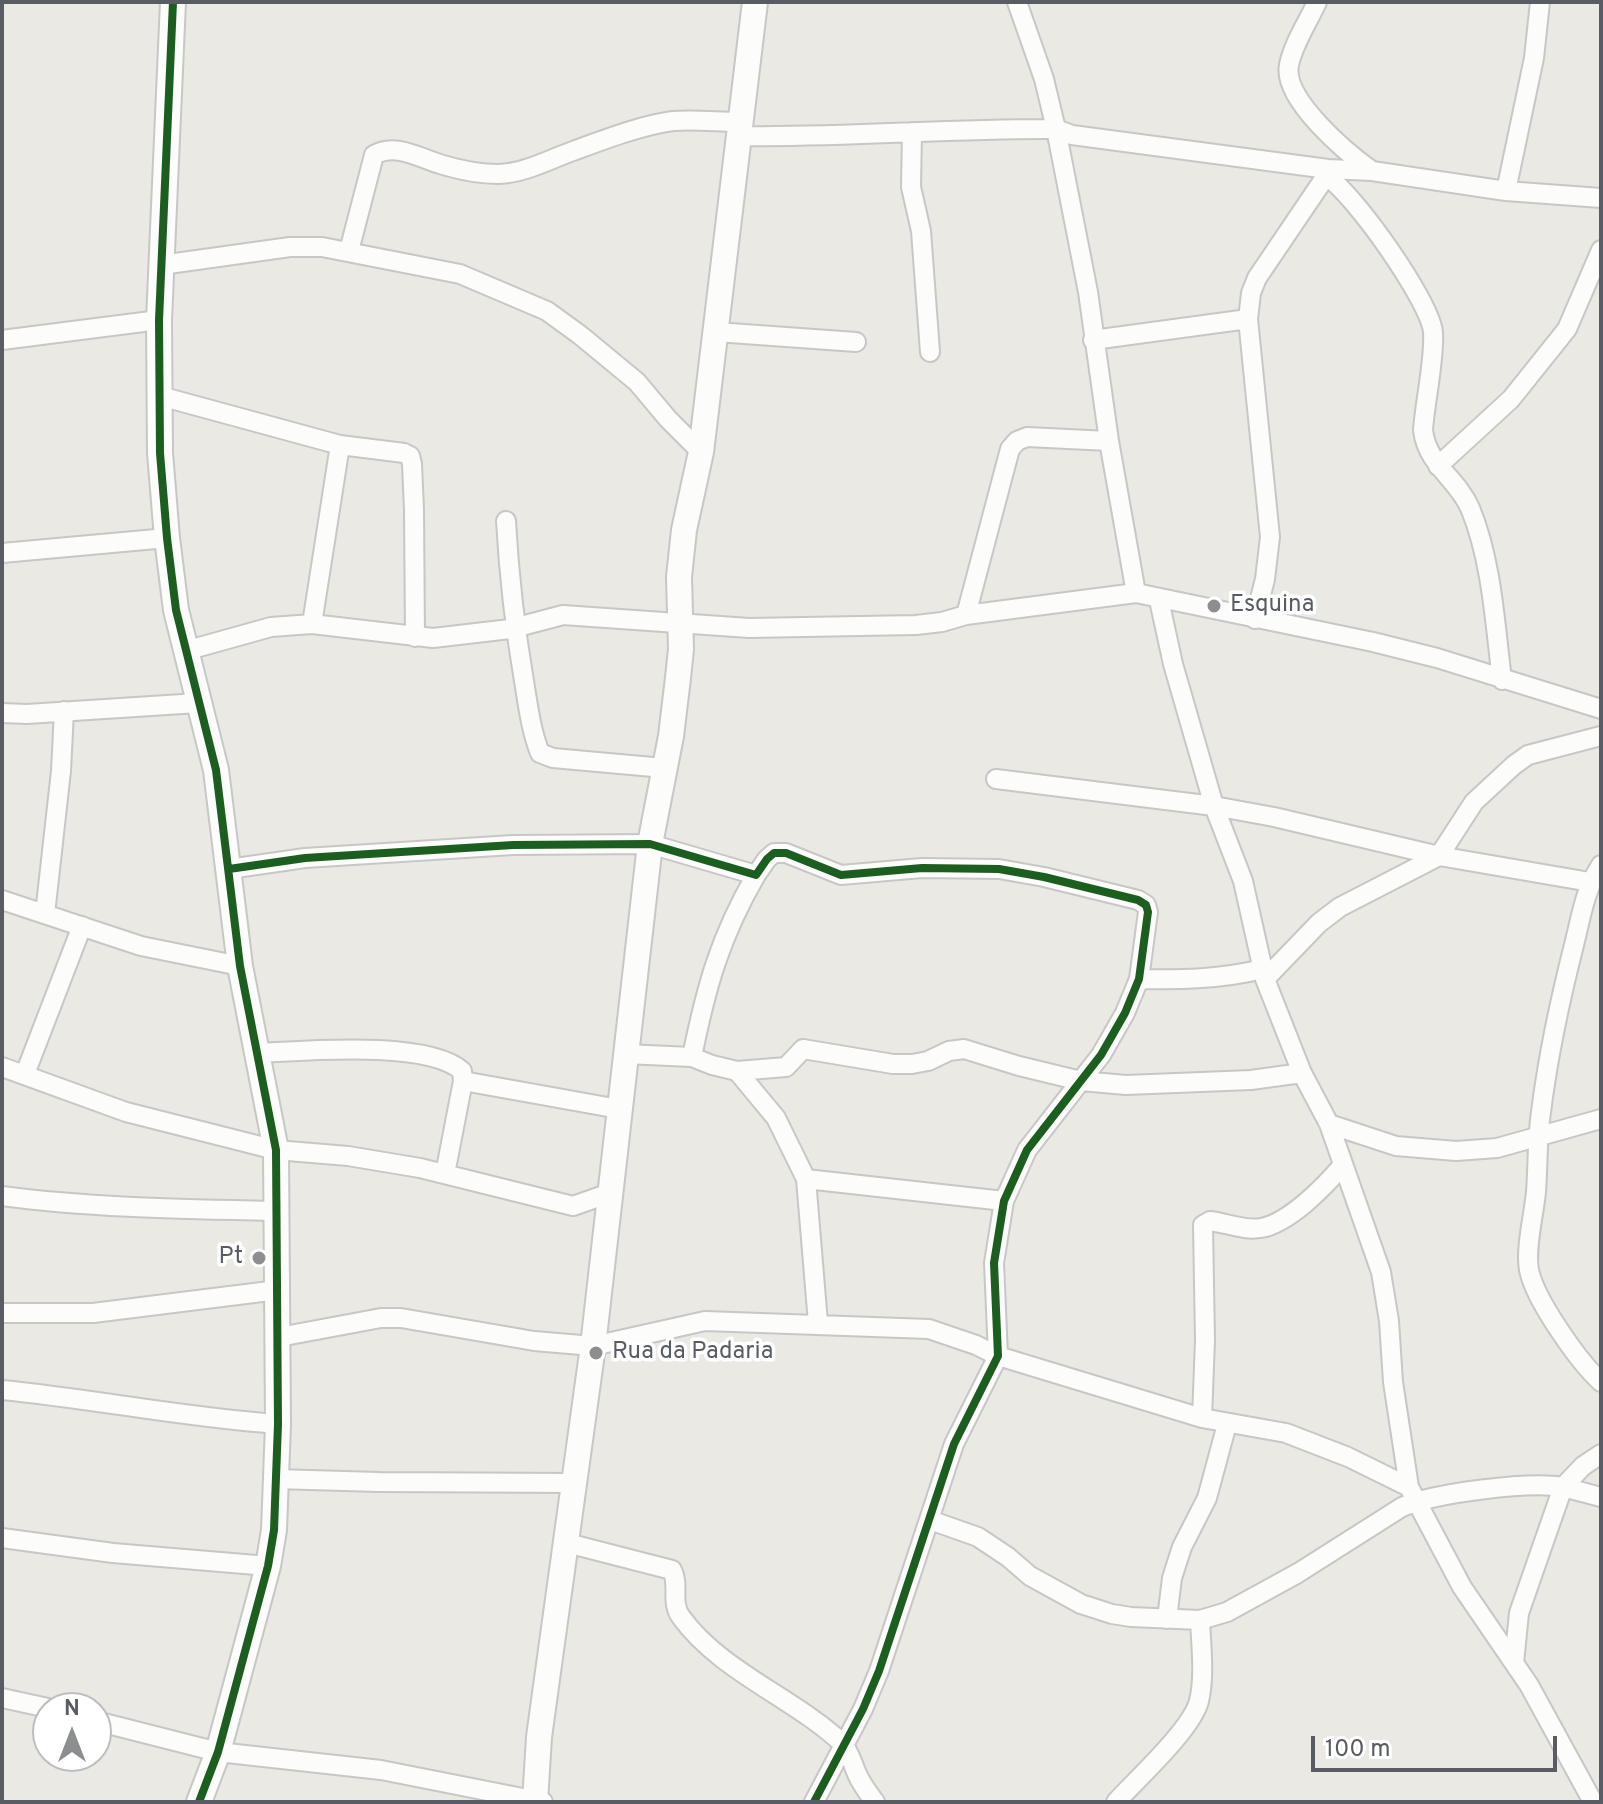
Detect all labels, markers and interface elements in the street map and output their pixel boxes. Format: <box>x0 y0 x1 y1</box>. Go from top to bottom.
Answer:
place label: Esquina <box>1230 592 1314 620</box>
marker: Esquina <box>1205 597 1223 615</box>
place label: Pt <box>218 1244 243 1272</box>
marker: Pt <box>250 1249 268 1267</box>
place label: Rua da Padaria <box>612 1339 773 1367</box>
marker: Rua da Padaria <box>587 1344 605 1362</box>
north arrow <box>32 1692 112 1772</box>
text: N <box>64 1696 80 1723</box>
scale bar <box>1315 1720 1561 1770</box>
text: 100 m <box>1325 1735 1391 1765</box>

